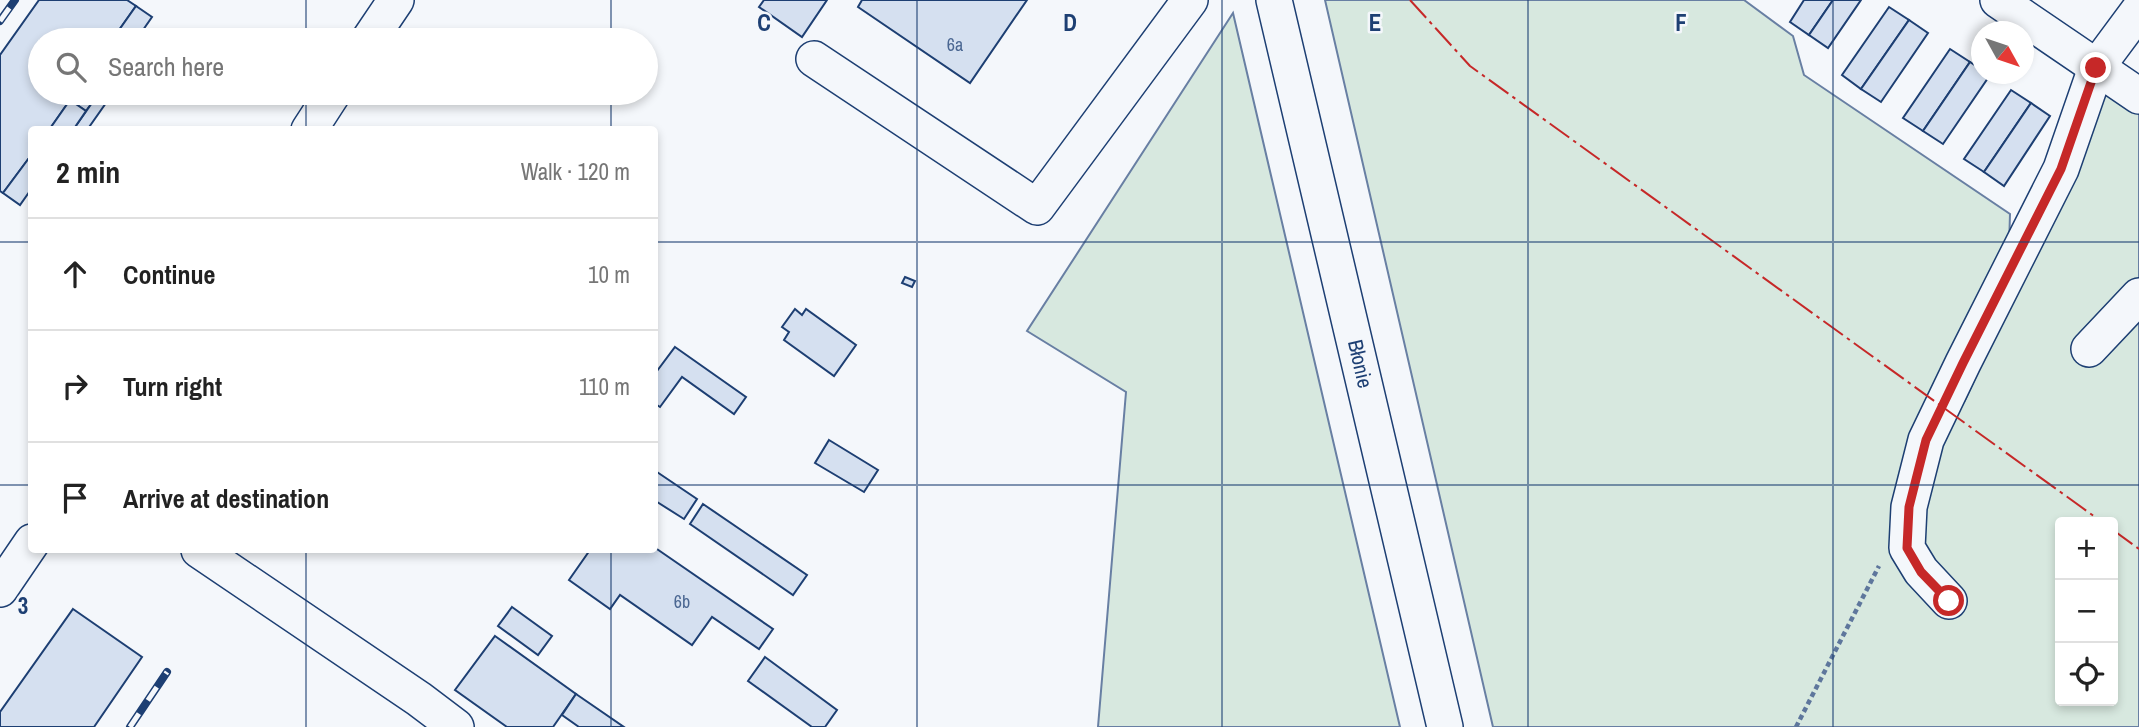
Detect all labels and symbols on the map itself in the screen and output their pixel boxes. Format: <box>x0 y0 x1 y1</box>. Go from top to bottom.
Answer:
text: C <box>757 7 771 38</box>
text: D <box>1063 7 1077 38</box>
text: E <box>1369 7 1381 38</box>
text: F <box>1675 7 1687 38</box>
north arrow <box>1971 21 2034 84</box>
house number: 6a <box>947 32 963 57</box>
route end <box>2080 52 2111 83</box>
street label: Błonie <box>1341 337 1380 391</box>
route start <box>1933 585 1964 616</box>
house number: 6b <box>674 589 690 614</box>
text: 3 <box>18 590 28 621</box>

